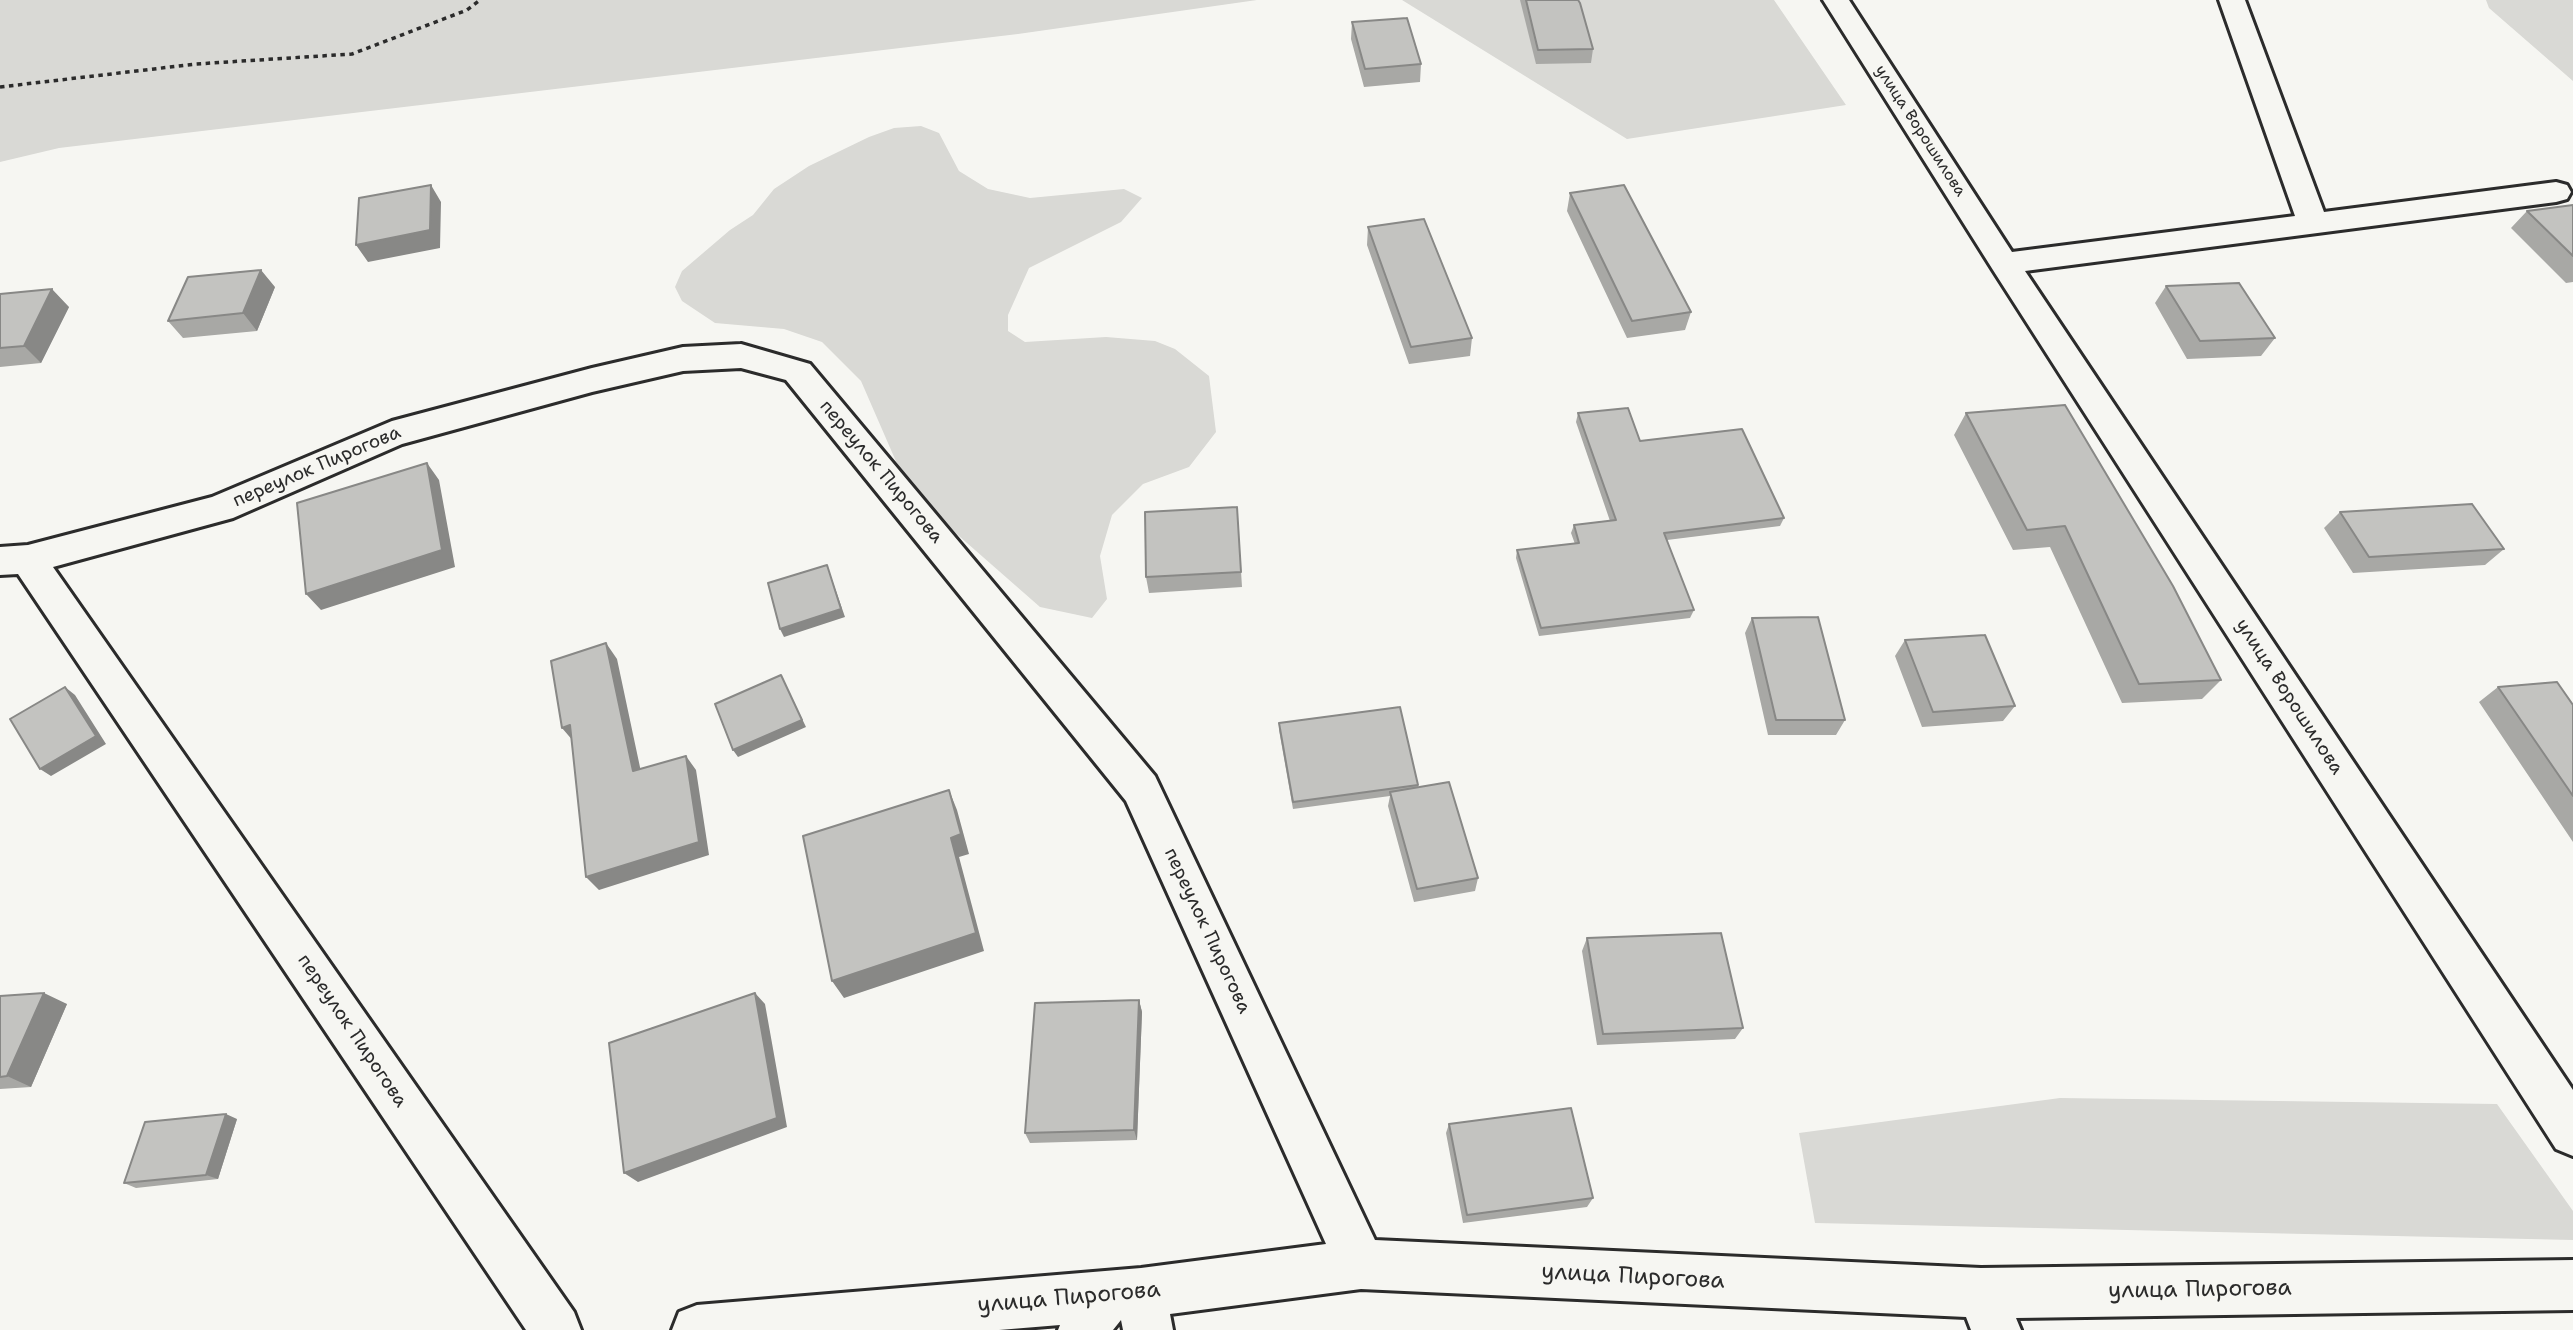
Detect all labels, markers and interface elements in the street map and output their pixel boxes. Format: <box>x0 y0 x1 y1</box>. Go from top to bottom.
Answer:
street label: улица Ворошилова <box>1870 62 1970 200</box>
street label: переулок Пирогова <box>814 396 948 548</box>
street label: переулок Пирогова <box>230 421 404 513</box>
street label: улица Ворошилова <box>2230 615 2348 779</box>
street label: переулок Пирогова <box>1159 845 1255 1017</box>
street label: переулок Пирогова <box>292 950 412 1112</box>
street label: улица Пирогова <box>1541 1258 1725 1296</box>
street label: улица Пирогова <box>2108 1275 2292 1305</box>
street label: улица Пирогова <box>976 1276 1162 1320</box>

